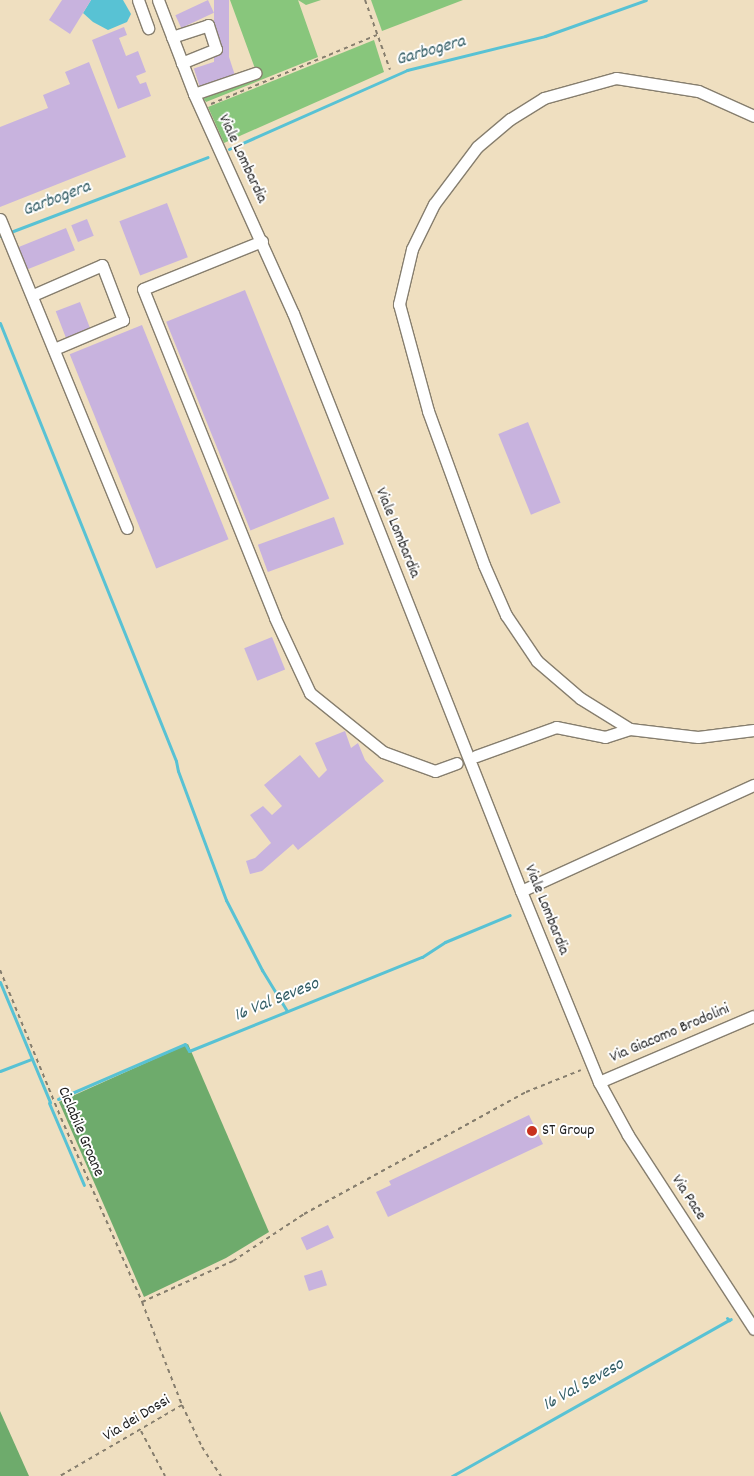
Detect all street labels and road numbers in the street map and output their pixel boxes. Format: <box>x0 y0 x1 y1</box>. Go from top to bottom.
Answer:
street label: Viale Lombardia <box>213 112 271 206</box>
street label: Viale Lombardia <box>370 485 424 581</box>
street label: Viale Lombardia <box>519 862 573 958</box>
street label: Via Giacomo Brodolini <box>607 1000 733 1068</box>
street label: Ciclabile Groane <box>52 1084 108 1180</box>
street label: Via Pace <box>666 1172 710 1224</box>
street label: Via dei Dossi <box>100 1392 174 1446</box>

